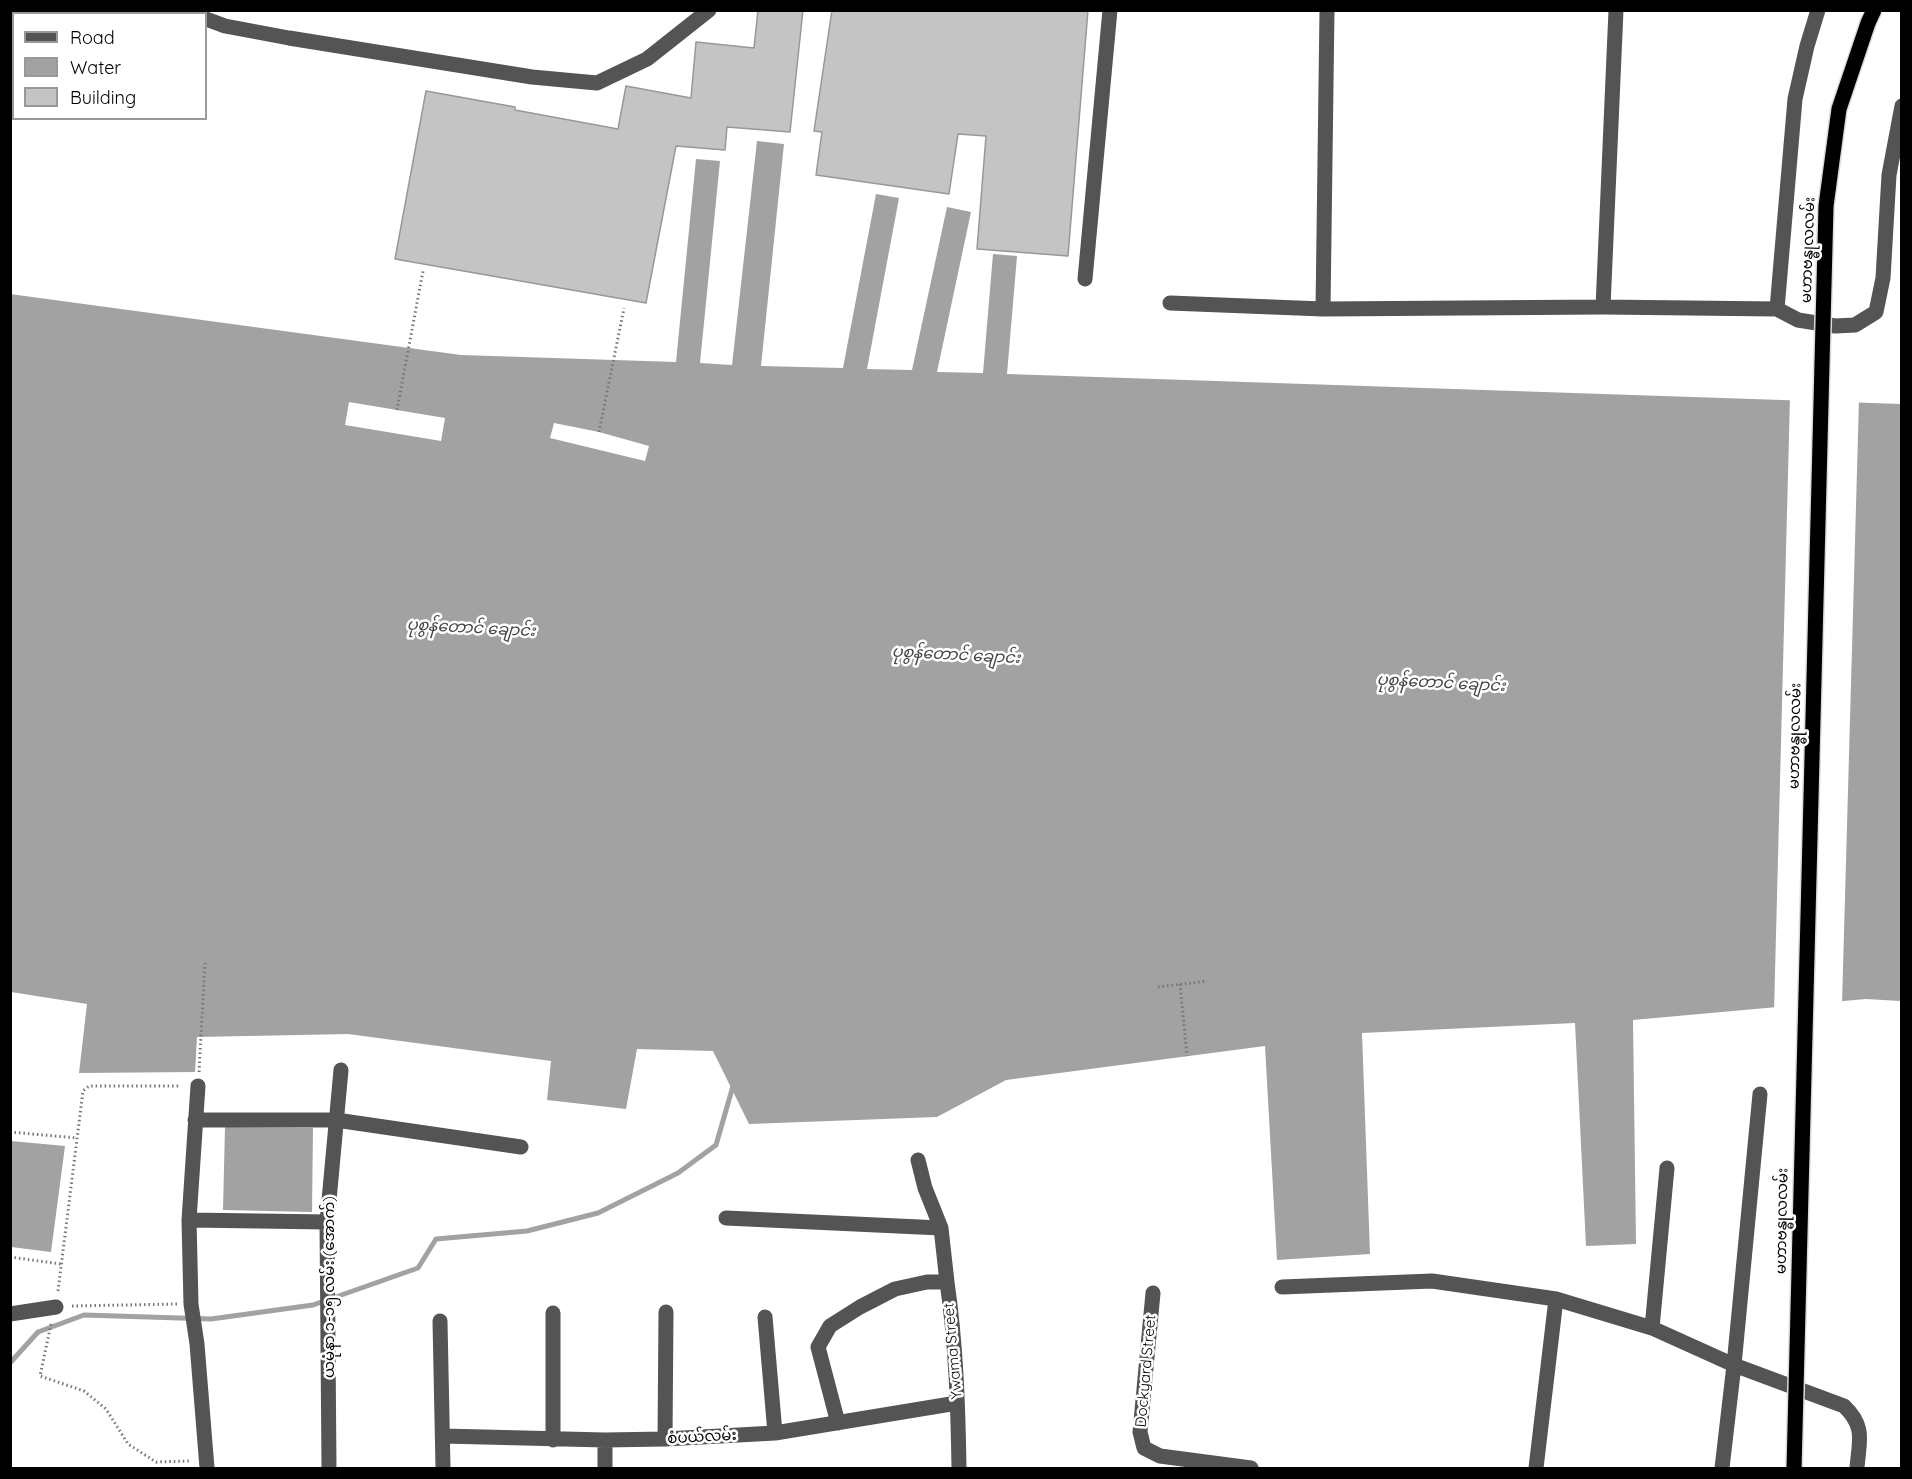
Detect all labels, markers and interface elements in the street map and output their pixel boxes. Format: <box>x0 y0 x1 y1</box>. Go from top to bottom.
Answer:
legend <box>12 12 207 120</box>
text: Road <box>70 26 115 49</box>
text: Water <box>70 56 121 79</box>
text: Building <box>70 86 136 109</box>
street label: မဟာဗန္ဓုလလမ်း <box>1797 196 1819 304</box>
water label: ပုစွန်တောင် ချောင်း <box>406 615 536 641</box>
water label: ပုစွန်တောင် ချောင်း <box>891 642 1021 668</box>
water label: ပုစွန်တောင် ချောင်း <box>1376 670 1506 696</box>
street label: မဟာဗန္ဓုလလမ်း <box>1785 683 1805 789</box>
street label: မဟာဗန္ဓုလလမ်း <box>1772 1168 1792 1274</box>
street label: ယမုံနာ ၁-၁၅ လမ်း (အောက်) <box>320 1196 338 1378</box>
street label: Ywama Street <box>940 1302 966 1400</box>
street label: Dockyard Street <box>1132 1314 1160 1428</box>
street label: စံပယ်လမ်း <box>667 1426 737 1448</box>

